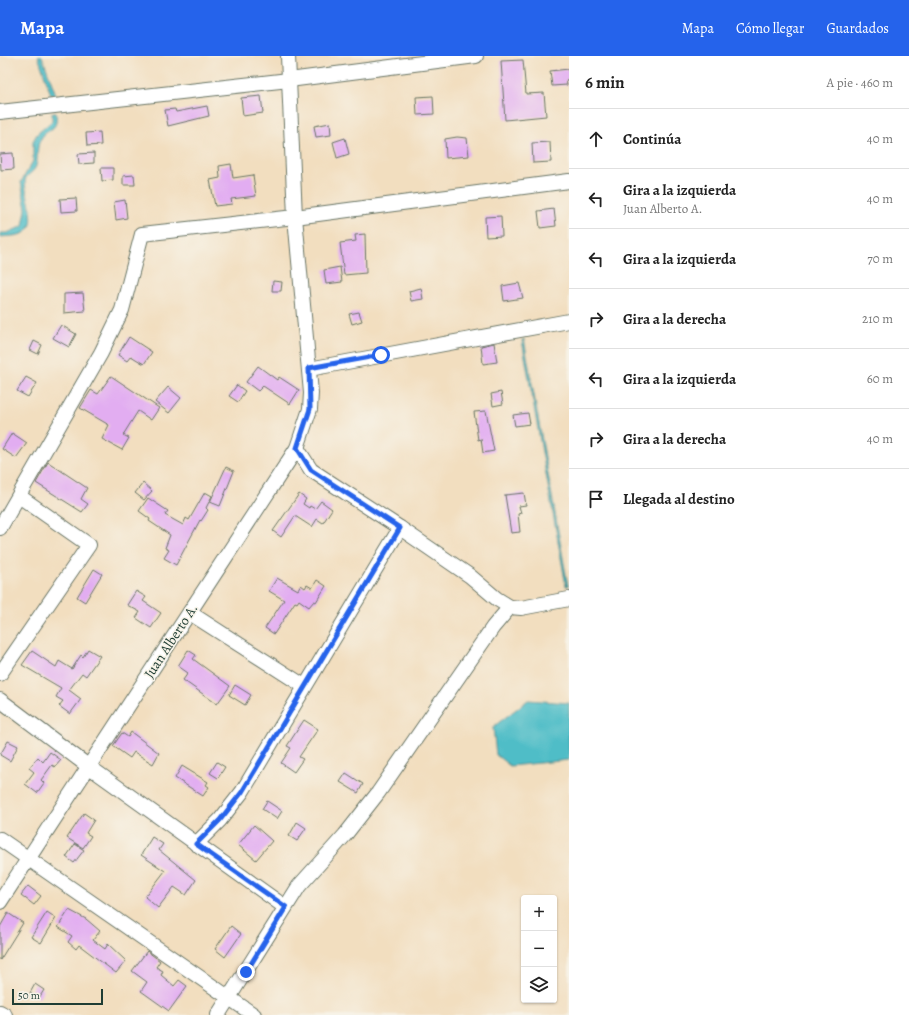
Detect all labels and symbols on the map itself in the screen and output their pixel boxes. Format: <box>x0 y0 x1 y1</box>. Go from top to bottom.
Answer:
route start <box>372 346 390 364</box>
street label: Juan Alberto A. <box>140 600 202 682</box>
route end <box>237 963 255 981</box>
scale bar <box>12 987 103 1006</box>

